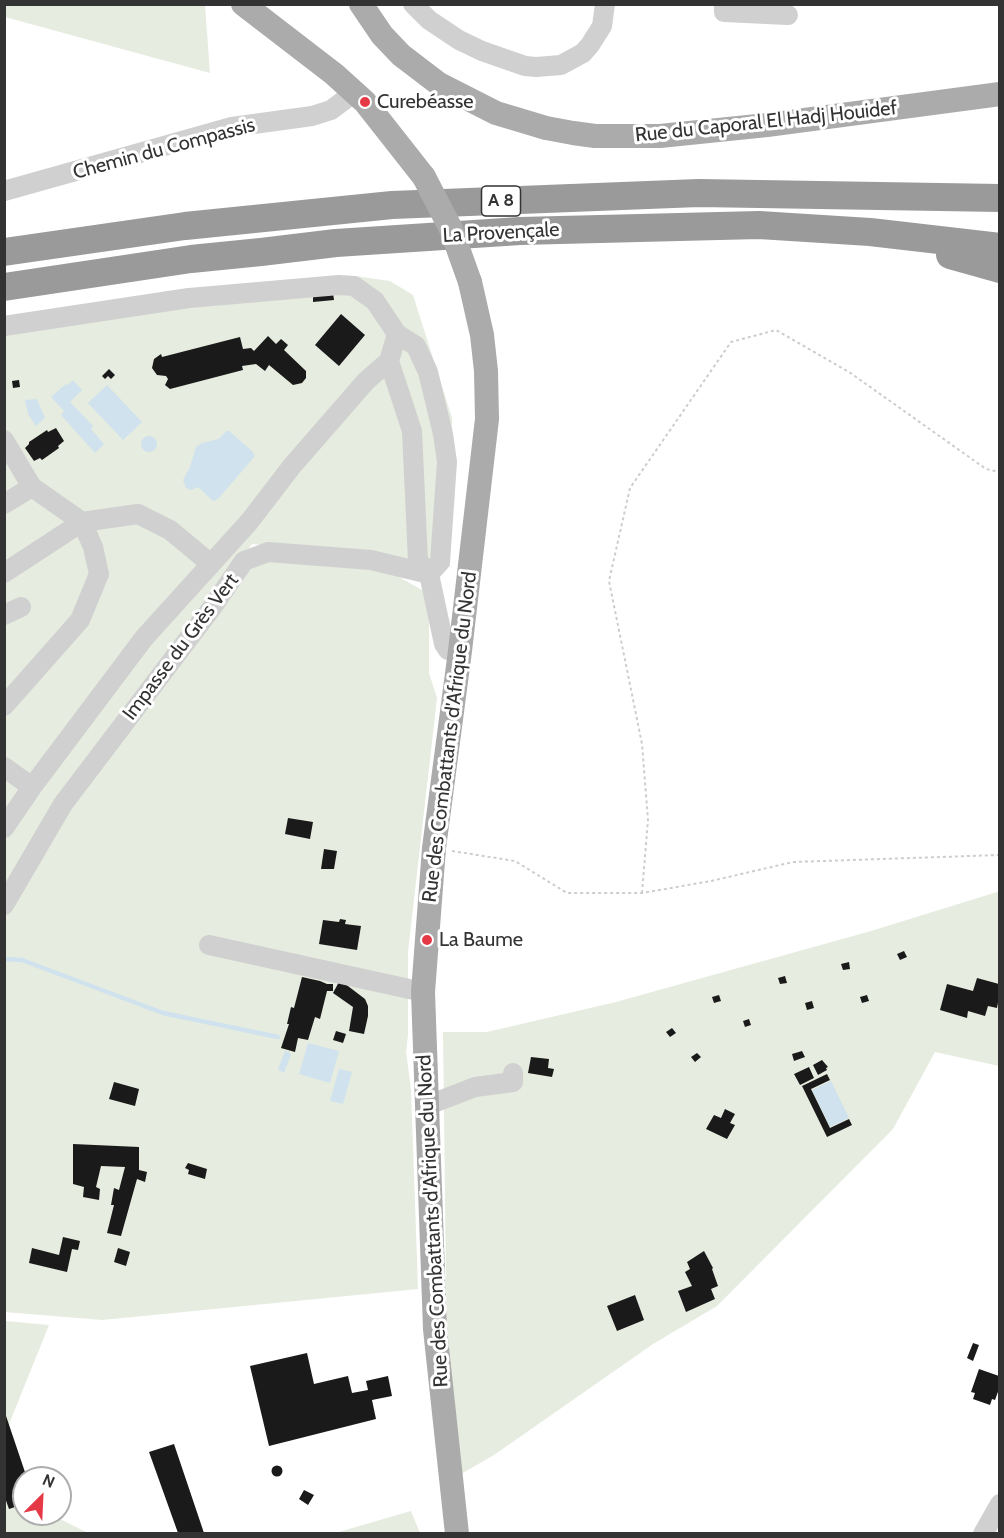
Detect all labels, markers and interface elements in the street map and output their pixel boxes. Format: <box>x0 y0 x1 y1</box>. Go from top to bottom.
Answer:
place label: Curebéasse <box>377 90 474 114</box>
marker: Curebéasse <box>358 95 372 109</box>
street label: Rue du Caporal El Hadj Houidef <box>634 96 898 148</box>
street label: Chemin du Compassis <box>70 113 258 185</box>
road number: A 8 <box>482 186 520 216</box>
street label: La Provençale <box>442 218 560 248</box>
street label: Impasse du Grès Vert <box>118 569 244 725</box>
street label: Rue des Combattants d'Afrique du Nord <box>418 570 482 904</box>
place label: La Baume <box>439 928 523 952</box>
marker: La Baume <box>420 933 434 947</box>
street label: Rue des Combattants d'Afrique du Nord <box>412 1054 454 1388</box>
north arrow <box>12 1466 72 1526</box>
text: N <box>40 1470 58 1492</box>

